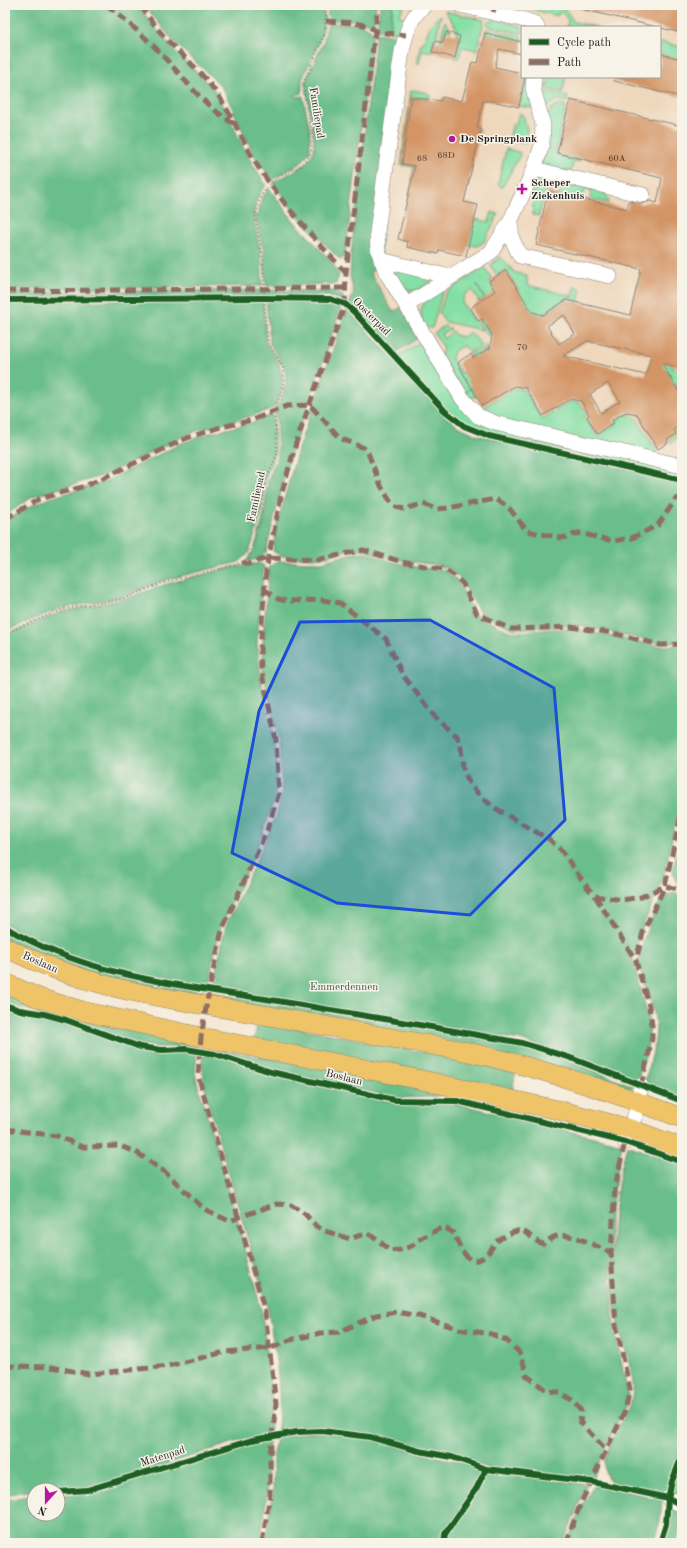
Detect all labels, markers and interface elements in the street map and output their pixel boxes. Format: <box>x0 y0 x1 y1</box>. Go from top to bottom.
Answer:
legend <box>521 26 661 78</box>
text: Cycle path <box>557 37 612 49</box>
text: Path <box>557 57 582 69</box>
street label: Familiepad <box>307 87 326 140</box>
marker: De Springplank <box>447 134 457 144</box>
place label: De Springplank <box>460 134 537 145</box>
house number: 68D <box>437 151 455 160</box>
house number: 68 <box>417 154 427 163</box>
house number: 60A <box>608 154 626 163</box>
place label: Scheper Ziekenhuis <box>531 178 585 202</box>
marker: Scheper Ziekenhuis <box>516 183 528 195</box>
street label: Oosterpad <box>350 296 392 338</box>
house number: 70 <box>517 343 527 352</box>
street label: Familiepad <box>246 470 268 523</box>
street label: Boslaan <box>21 950 59 976</box>
park label: Emmerdennen <box>310 982 378 993</box>
street label: Boslaan <box>324 1068 364 1088</box>
street label: Matenpad <box>139 1445 187 1469</box>
north arrow <box>26 1482 66 1522</box>
text: N <box>37 1503 49 1517</box>

